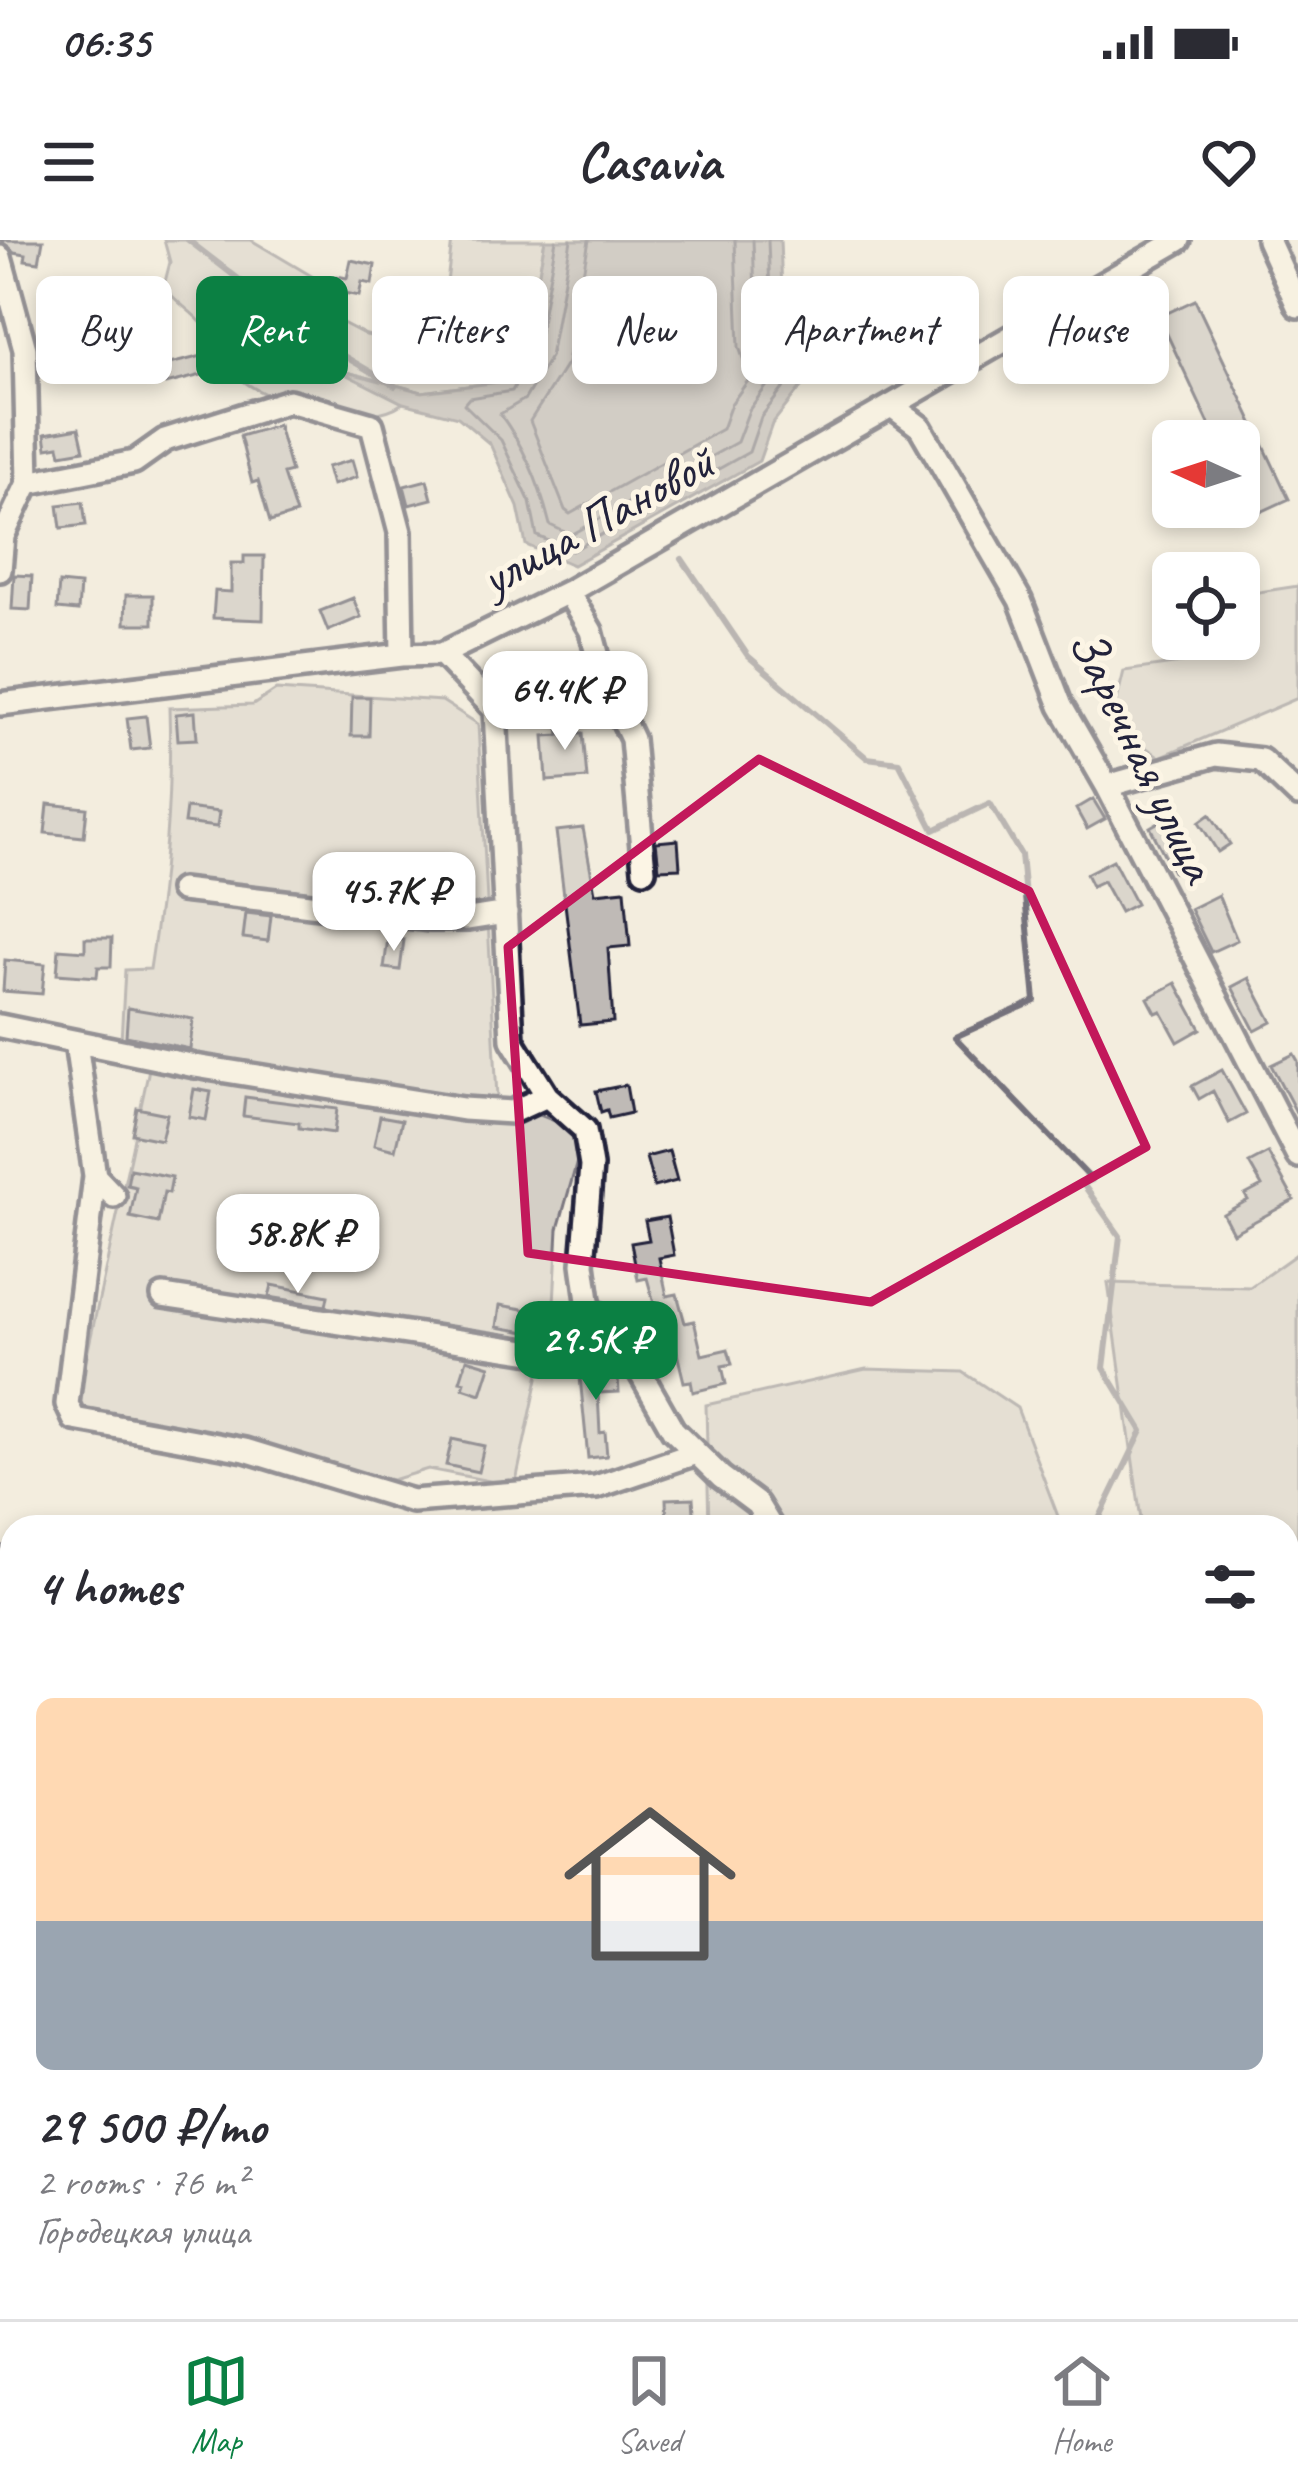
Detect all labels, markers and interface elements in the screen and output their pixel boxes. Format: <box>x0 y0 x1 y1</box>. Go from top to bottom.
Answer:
text: 06:35 <box>60 14 150 71</box>
text: Casavia <box>577 128 721 196</box>
icon: menu <box>36 129 102 195</box>
icon: heart <box>1196 129 1262 195</box>
chip: Buy <box>36 276 172 384</box>
chip: Rent <box>196 276 348 384</box>
chip: Filters <box>372 276 548 384</box>
chip: New <box>572 276 717 384</box>
chip: Apartment <box>741 276 979 384</box>
chip: House <box>1003 276 1169 384</box>
north arrow <box>1152 420 1260 528</box>
map controls <box>1152 420 1260 660</box>
street label: улица Пановой <box>466 428 727 612</box>
button: locate <box>1152 552 1260 660</box>
street label: Заречная улица <box>1054 618 1233 895</box>
pin: 64.4K ₽ <box>454 651 676 753</box>
text: 64.4K ₽ <box>510 665 620 714</box>
pin: 45.7K ₽ <box>283 852 505 954</box>
text: 45.7K ₽ <box>339 866 449 915</box>
pin: 58.8K ₽ <box>187 1194 409 1296</box>
text: 58.8K ₽ <box>243 1208 353 1257</box>
pin: 29.5K ₽ <box>485 1301 707 1403</box>
text: 29.5K ₽ <box>542 1315 650 1364</box>
icon: filters <box>1197 1554 1263 1620</box>
text: 4 homes <box>36 1555 180 1619</box>
icon: home <box>542 1776 758 1992</box>
text: 29 500 ₽/mo <box>36 2094 266 2158</box>
text: 2 rooms · 76 m² <box>36 2158 247 2207</box>
text: Городецкая улица <box>36 2207 250 2256</box>
tab: Map <box>183 2348 249 2462</box>
tab: Saved <box>616 2348 682 2462</box>
tab: Home <box>1049 2348 1115 2462</box>

